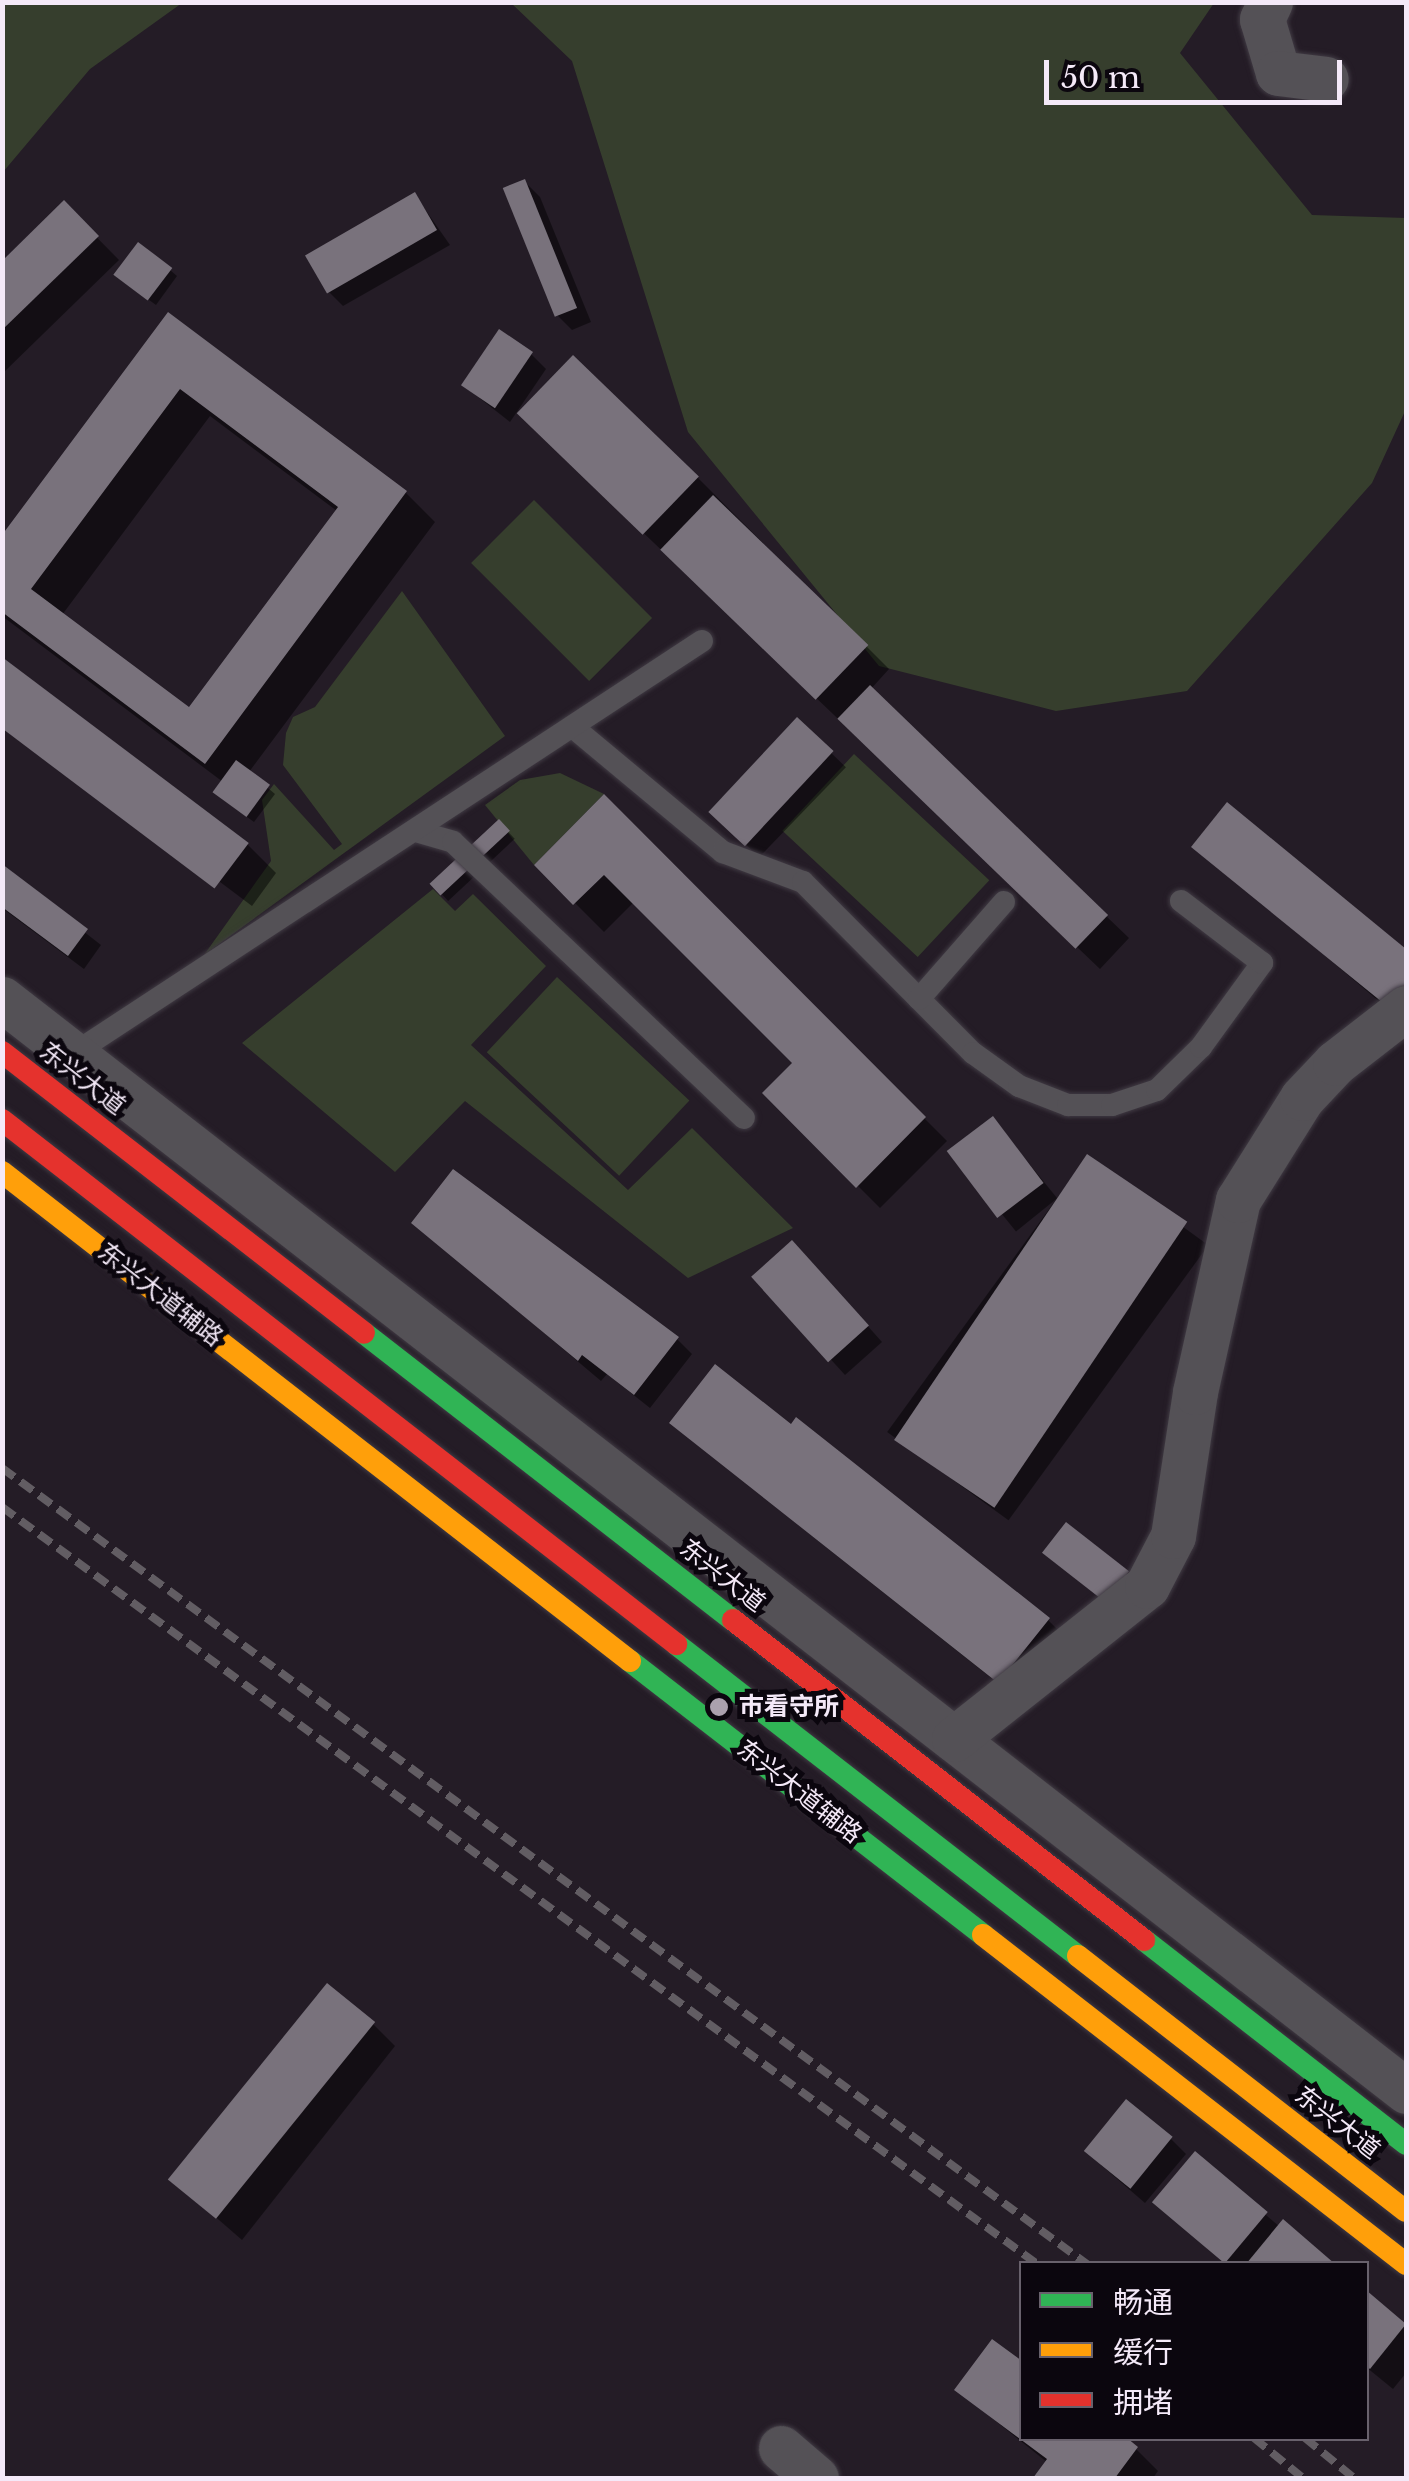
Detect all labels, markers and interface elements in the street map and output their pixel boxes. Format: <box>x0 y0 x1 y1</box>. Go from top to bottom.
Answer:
scale bar <box>1049 40 1346 102</box>
text: 50 m <box>1061 59 1140 96</box>
street label: 东兴大道 <box>33 1036 131 1122</box>
street label: 东兴大道辅路 <box>92 1237 228 1353</box>
street label: 东兴大道 <box>673 1533 771 1619</box>
place label: 巿看守所 <box>739 1692 839 1722</box>
marker: 巿看守所 <box>708 1696 730 1718</box>
street label: 东兴大道辅路 <box>731 1734 867 1850</box>
street label: 东兴大道 <box>1288 2080 1386 2166</box>
legend <box>1019 2261 1369 2441</box>
text: 畅通 <box>1113 2284 1173 2321</box>
text: 缓行 <box>1113 2334 1173 2371</box>
text: 拥堵 <box>1113 2384 1173 2421</box>

